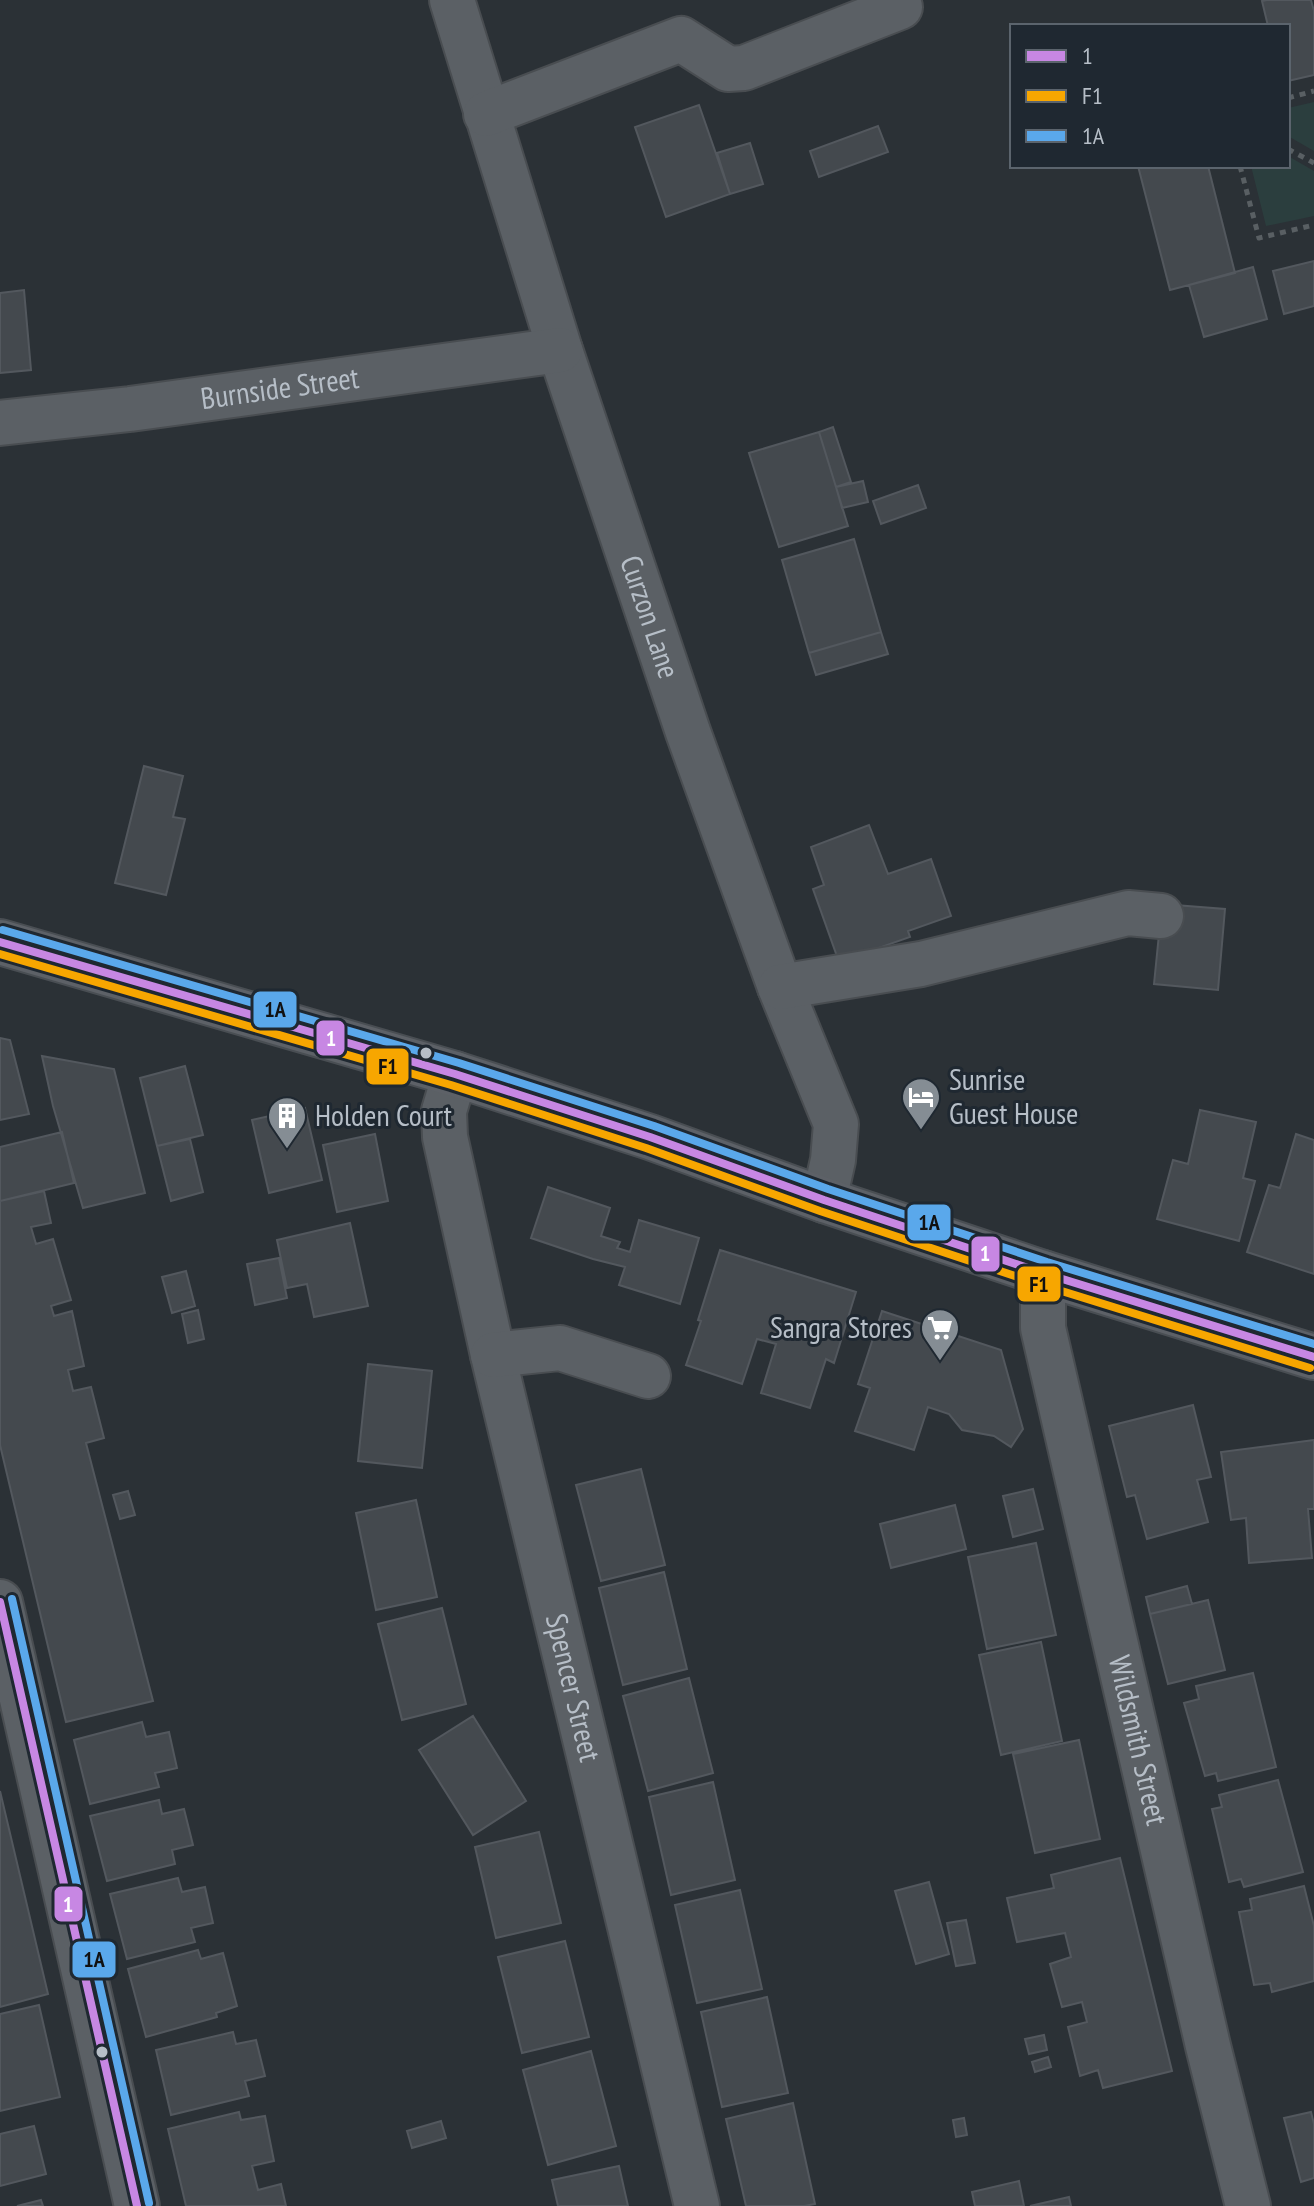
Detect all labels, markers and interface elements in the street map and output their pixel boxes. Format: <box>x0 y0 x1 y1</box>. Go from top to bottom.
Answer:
legend <box>1010 24 1290 168</box>
text: 1 <box>1082 40 1093 71</box>
text: F1 <box>1082 80 1103 111</box>
text: 1A <box>1082 120 1105 151</box>
street label: Burnside Street <box>198 357 362 417</box>
street label: Curzon Lane <box>612 550 690 683</box>
line badge: 1A <box>252 990 298 1029</box>
text: 1A <box>264 995 287 1023</box>
line badge: 1 <box>315 1019 346 1057</box>
text: 1 <box>326 1024 336 1052</box>
unlabelled marker <box>418 1045 434 1061</box>
line badge: F1 <box>365 1047 410 1086</box>
text: F1 <box>378 1052 398 1080</box>
place label: Sunrise Guest House <box>949 1059 1079 1132</box>
hotel icon: Sunrise Guest House <box>900 1076 942 1131</box>
building icon: Holden Court <box>266 1095 308 1150</box>
place label: Holden Court <box>315 1095 453 1134</box>
line badge: 1A <box>906 1203 952 1242</box>
text: 1A <box>918 1208 941 1236</box>
line badge: 1 <box>970 1235 1001 1273</box>
text: 1 <box>980 1239 990 1267</box>
line badge: F1 <box>1016 1265 1062 1303</box>
text: F1 <box>1029 1270 1049 1298</box>
place label: Sangra Stores <box>770 1307 912 1346</box>
supermarket icon: Sangra Stores <box>919 1307 961 1362</box>
street label: Spencer Street <box>538 1610 611 1766</box>
street label: Wildsmith Street <box>1101 1651 1178 1829</box>
line badge: 1 <box>53 1885 84 1923</box>
text: 1 <box>63 1890 73 1918</box>
line badge: 1A <box>71 1940 117 1979</box>
text: 1A <box>83 1945 106 1973</box>
unlabelled marker <box>94 2044 110 2060</box>

